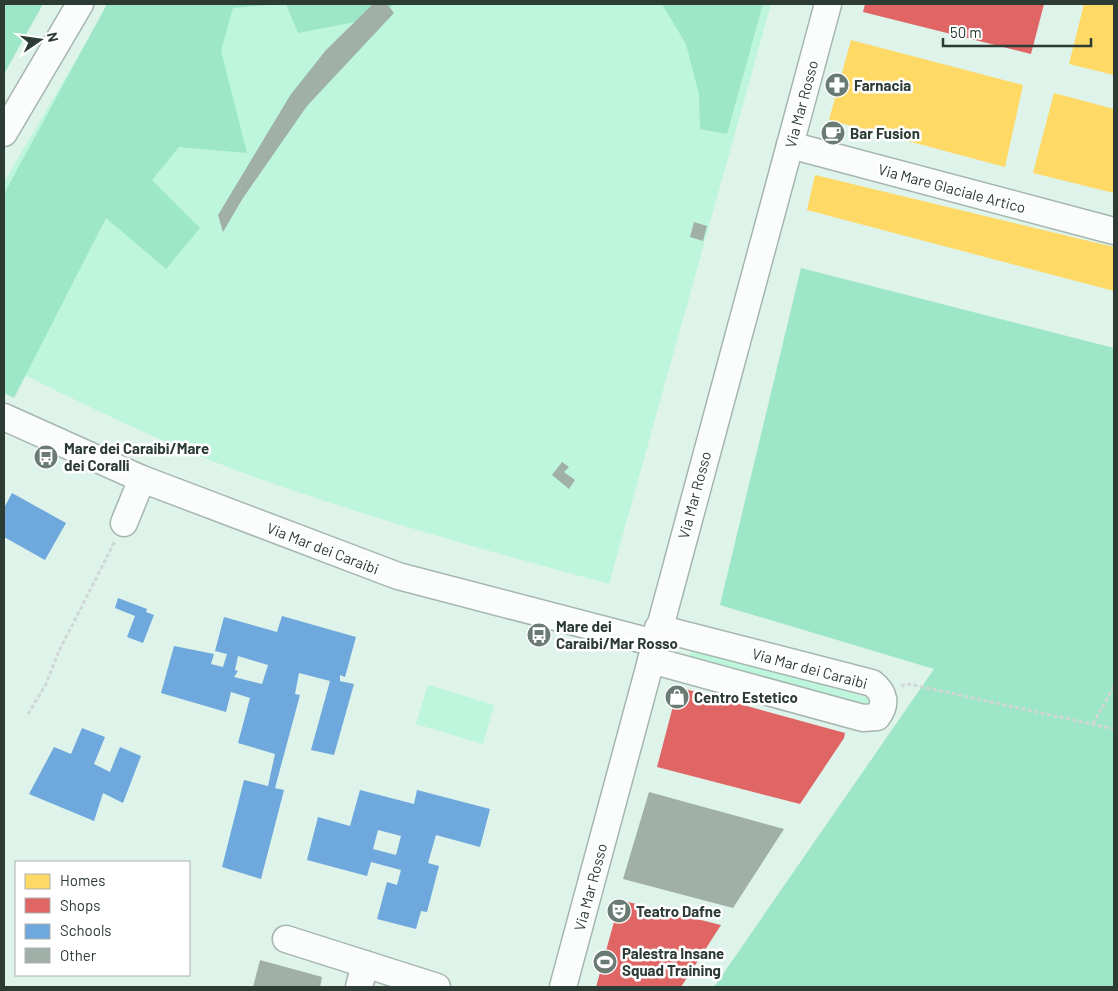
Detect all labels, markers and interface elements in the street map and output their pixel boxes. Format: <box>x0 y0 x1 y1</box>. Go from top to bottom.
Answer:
north arrow <box>15 15 65 65</box>
scale bar <box>943 15 1090 47</box>
text: 50 m <box>950 23 982 41</box>
text: N <box>44 31 62 43</box>
street label: Via Mar Rosso <box>781 58 821 150</box>
pharmacy icon: Farnacia <box>824 72 850 98</box>
place label: Farnacia <box>854 76 911 94</box>
cafe icon: Bar Fusion <box>820 120 846 146</box>
place label: Bar Fusion <box>850 124 920 142</box>
street label: Via Mare Glaciale Artico <box>876 160 1028 216</box>
place label: Mare dei Caraibi/Mare dei Coralli <box>64 439 209 474</box>
bus stop icon: Mare dei Caraibi/Mare dei Coralli <box>33 444 59 470</box>
street label: Via Mar Rosso <box>674 449 714 541</box>
street label: Via Mar dei Caraibi <box>264 518 382 578</box>
place label: Mare dei Caraibi/Mar Rosso <box>556 617 678 652</box>
bus stop icon: Mare dei Caraibi/Mar Rosso <box>526 622 552 648</box>
street label: Via Mar dei Caraibi <box>750 644 870 692</box>
shop icon: Centro Estetico <box>664 684 690 710</box>
place label: Centro Estetico <box>694 688 798 706</box>
street label: Via Mar Rosso <box>570 841 610 933</box>
legend <box>15 861 190 976</box>
text: Homes <box>60 871 105 889</box>
text: Shops <box>60 896 100 914</box>
theatre icon: Teatro Dafne <box>606 898 632 924</box>
place label: Teatro Dafne <box>636 902 721 920</box>
text: Schools <box>60 921 112 939</box>
place label: Palestra Insane Squad Training <box>622 944 724 979</box>
text: Other <box>60 946 97 964</box>
sports icon: Palestra Insane Squad Training <box>592 949 618 975</box>

